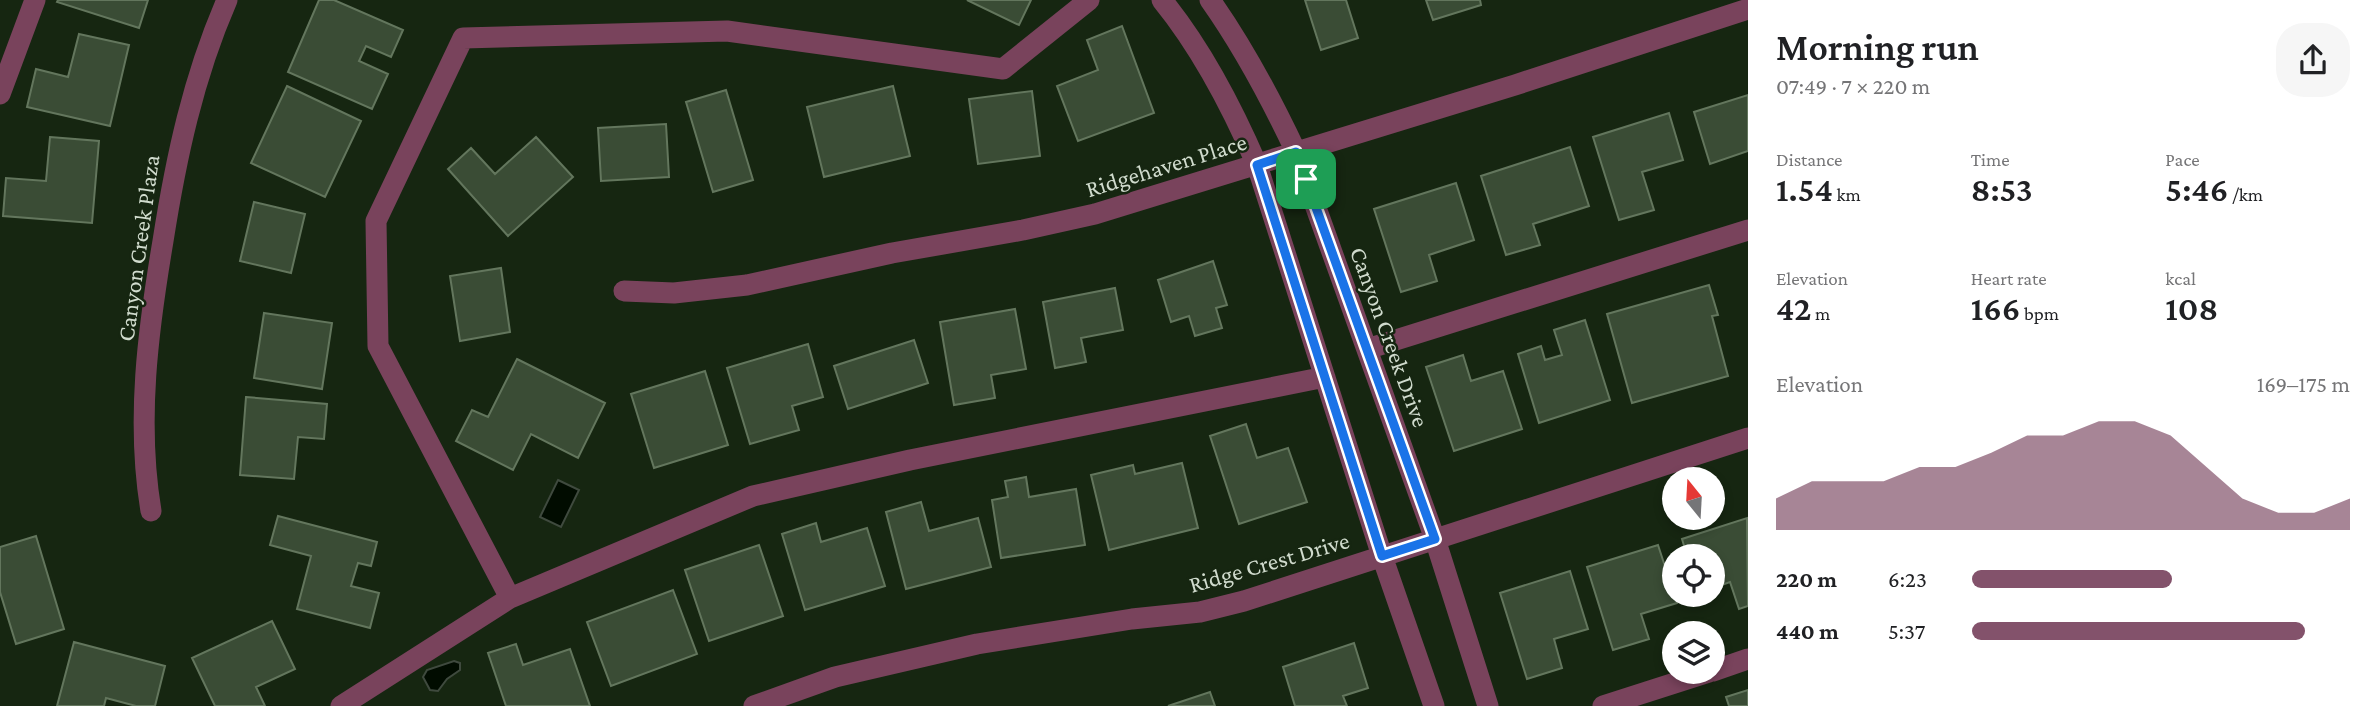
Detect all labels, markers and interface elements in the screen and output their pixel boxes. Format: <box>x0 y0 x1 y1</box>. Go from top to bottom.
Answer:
button: share <box>2276 23 2350 97</box>
text: Morning run <box>1776 26 1979 68</box>
text: 07:49 · 7 × 220 m <box>1776 73 1930 99</box>
street label: Ridgehaven Place <box>1082 128 1250 202</box>
pin <box>1276 149 1336 209</box>
text: Distance <box>1776 149 1842 170</box>
text: Time <box>1971 149 2010 170</box>
text: Pace <box>2165 149 2200 170</box>
street label: Canyon Creek Plaza <box>112 153 164 343</box>
icon: arrive <box>1287 160 1325 198</box>
text: 1.54 <box>1776 170 1833 209</box>
text: 8:53 <box>1971 170 2033 209</box>
text: 5:46 <box>2165 170 2228 209</box>
text: km <box>1833 184 1861 205</box>
text: /km <box>2228 184 2263 205</box>
street label: Canyon Creek Drive <box>1345 243 1435 431</box>
text: Elevation <box>1776 268 1848 289</box>
text: Heart rate <box>1971 268 2047 289</box>
text: kcal <box>2165 268 2196 289</box>
text: 42 <box>1776 289 1811 328</box>
text: 166 <box>1971 289 2020 328</box>
text: 108 <box>2165 289 2218 328</box>
text: m <box>1811 303 1830 324</box>
text: bpm <box>2020 303 2059 324</box>
text: Elevation <box>1776 371 1863 397</box>
text: 169–175 m <box>2257 371 2350 397</box>
north arrow <box>1662 467 1726 530</box>
map controls <box>1662 467 1725 684</box>
street label: Ridge Crest Drive <box>1186 526 1352 598</box>
button: locate <box>1662 544 1725 607</box>
text: 220 m <box>1776 566 1837 592</box>
text: 6:23 <box>1888 566 1927 592</box>
text: 440 m <box>1776 618 1839 644</box>
text: 5:37 <box>1888 618 1925 644</box>
button: layers <box>1662 621 1725 684</box>

